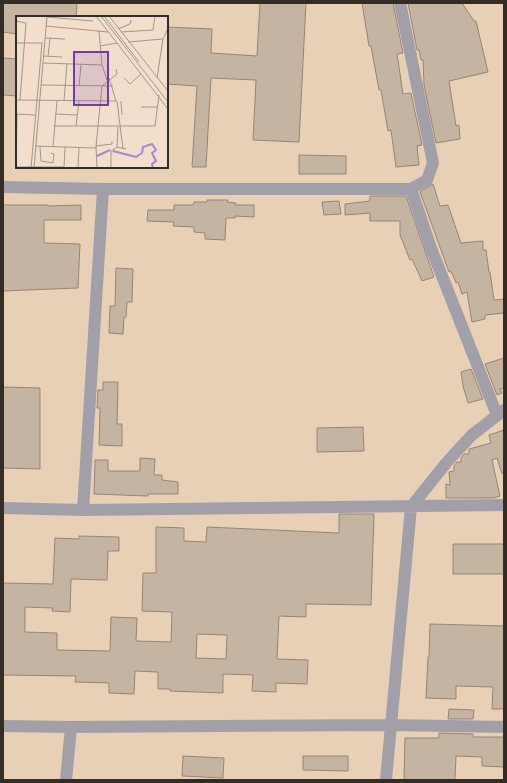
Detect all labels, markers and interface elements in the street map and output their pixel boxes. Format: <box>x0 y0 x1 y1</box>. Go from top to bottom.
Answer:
inset map <box>16 16 168 168</box>

